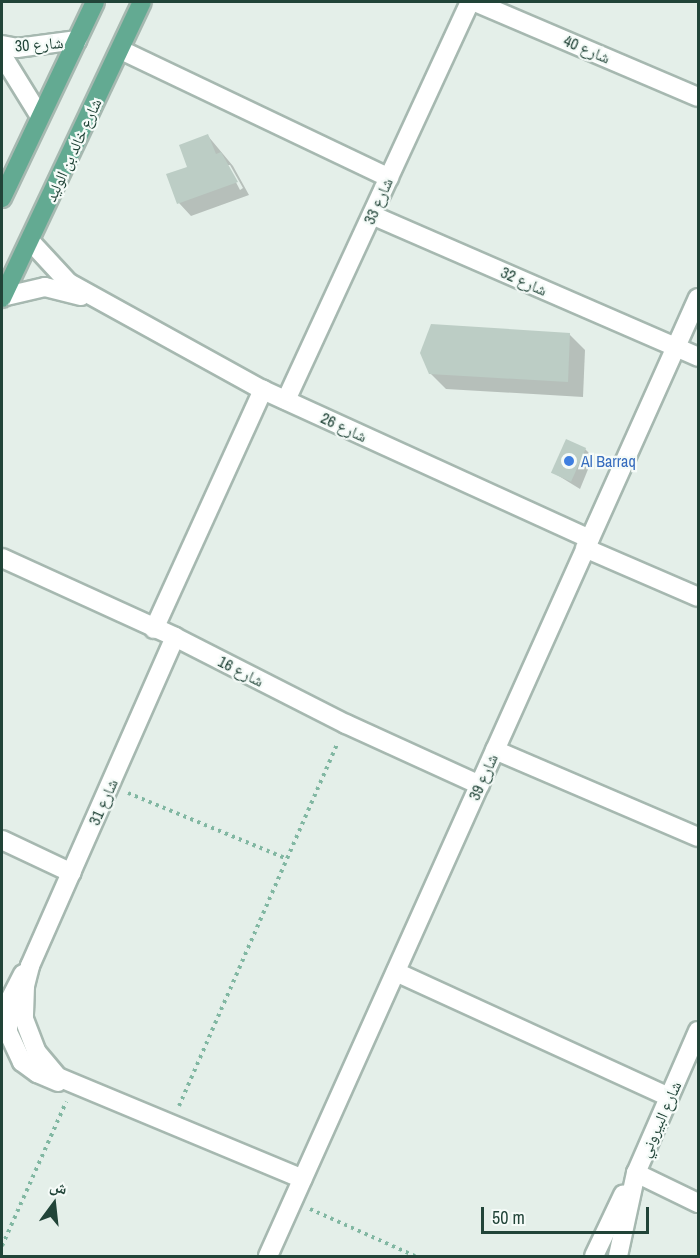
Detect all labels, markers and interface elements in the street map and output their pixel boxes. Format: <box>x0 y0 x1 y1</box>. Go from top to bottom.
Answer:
street label: شارع 40 <box>561 31 613 67</box>
street label: شارع 30 <box>14 33 64 55</box>
street label: شارع خالد بن الوليد <box>41 95 105 205</box>
street label: شارع 33 <box>359 175 397 227</box>
street label: شارع 32 <box>498 262 550 300</box>
street label: شارع 26 <box>318 408 370 446</box>
place label: Al Barraq <box>581 451 636 471</box>
marker: Al Barraq <box>562 454 576 468</box>
street label: شارع 16 <box>215 651 267 691</box>
street label: شارع 39 <box>464 751 502 803</box>
street label: شارع 31 <box>84 776 122 828</box>
street label: شارع البيروني <box>635 1078 685 1160</box>
north arrow <box>24 1174 84 1234</box>
text: ش <box>48 1174 70 1199</box>
scale bar <box>484 1195 652 1233</box>
text: 50 m <box>492 1205 525 1230</box>

